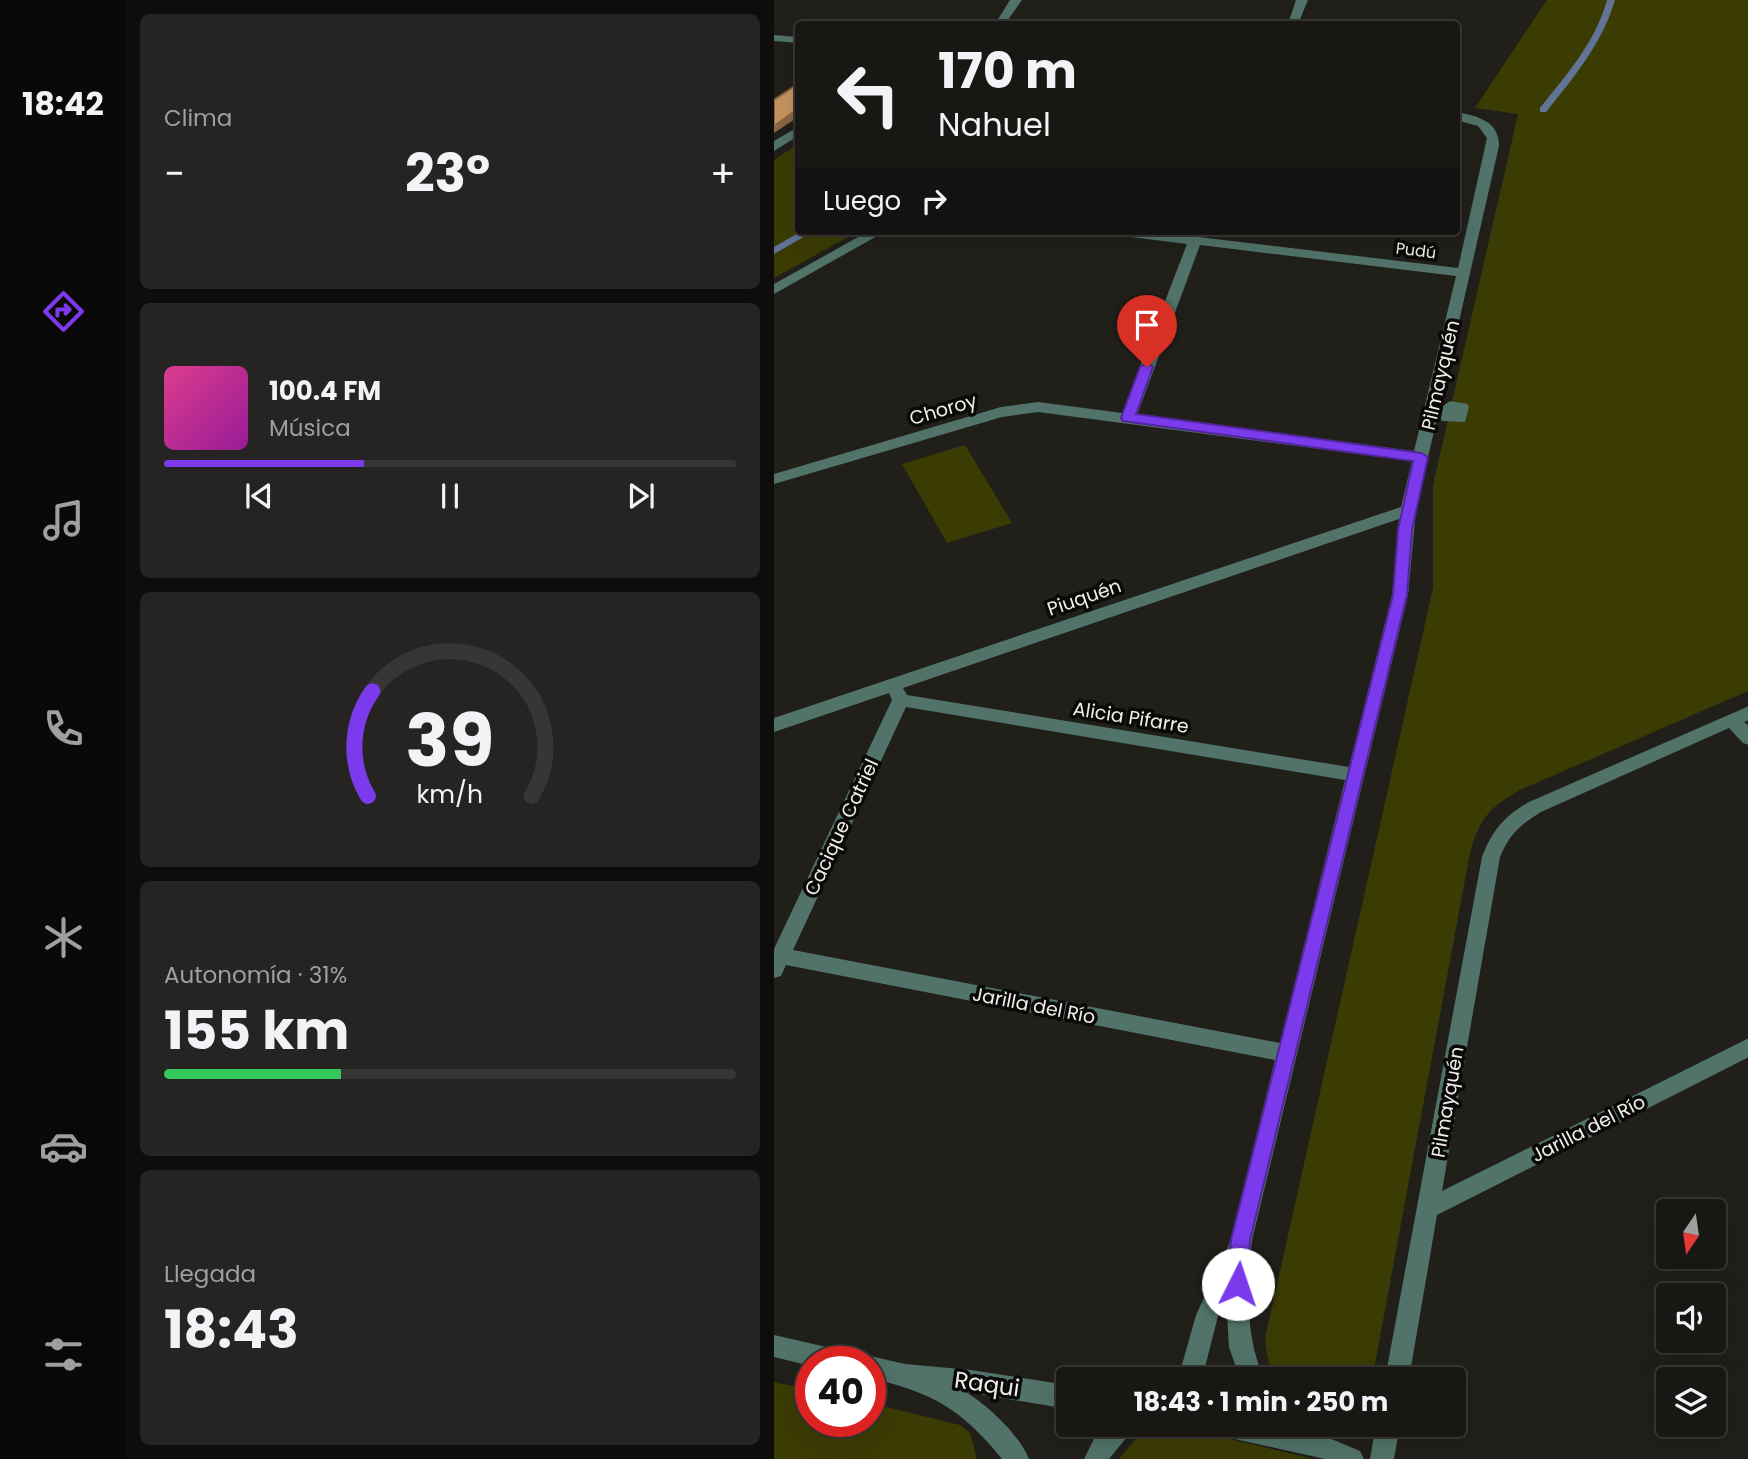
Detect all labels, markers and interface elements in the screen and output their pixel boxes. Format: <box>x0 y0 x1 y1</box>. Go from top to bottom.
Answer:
text: 170 m <box>938 37 1077 105</box>
icon: left <box>823 49 914 140</box>
text: 18:42 <box>22 81 104 126</box>
text: Clima <box>164 102 232 134</box>
text: Nahuel <box>938 102 1051 147</box>
text: 23° <box>405 137 490 210</box>
text: − <box>164 147 185 200</box>
text: + <box>710 147 736 200</box>
icon: right <box>915 182 953 220</box>
text: Luego <box>823 183 901 219</box>
street label: Pudú <box>1394 237 1437 264</box>
icon: directions <box>39 287 88 336</box>
pin <box>1117 295 1177 367</box>
icon: arrive <box>1128 306 1166 344</box>
street label: Pilmayquén <box>1415 317 1466 433</box>
text: 100.4 FM <box>269 373 381 409</box>
street label: Choroy <box>906 387 980 432</box>
text: Música <box>269 412 351 444</box>
icon: previous <box>240 477 278 515</box>
icon: pause <box>431 477 469 515</box>
icon: next <box>622 477 660 515</box>
icon: music <box>39 496 88 545</box>
street label: Piuquén <box>1043 572 1125 623</box>
text: 39 <box>406 690 494 791</box>
street label: Alicia Pifarre <box>1071 695 1191 740</box>
icon: phone <box>39 704 88 753</box>
street label: Cacique Catriel <box>798 754 885 900</box>
text: km/h <box>417 776 483 811</box>
icon: climate <box>39 913 88 962</box>
text: Autonomía · 31% <box>164 959 347 991</box>
street label: Jarilla del Río <box>970 980 1098 1031</box>
text: 155 km <box>164 994 349 1067</box>
street label: Pilmayquén <box>1424 1044 1471 1160</box>
street label: Jarilla del Río <box>1527 1088 1650 1169</box>
icon: car <box>39 1122 88 1171</box>
north arrow <box>1656 1199 1726 1269</box>
map controls <box>1656 1199 1726 1437</box>
position arrow <box>1201 1247 1275 1321</box>
text: Llegada <box>164 1258 256 1290</box>
button: sound <box>1656 1283 1726 1353</box>
text: 18:43 <box>164 1293 299 1366</box>
icon: filters <box>39 1330 88 1379</box>
speed limit sign: 40 <box>795 1346 886 1437</box>
street label: Raqui <box>952 1364 1022 1404</box>
button: layers <box>1656 1367 1726 1437</box>
text: 18:43 · 1 min · 250 m <box>1134 1384 1388 1420</box>

